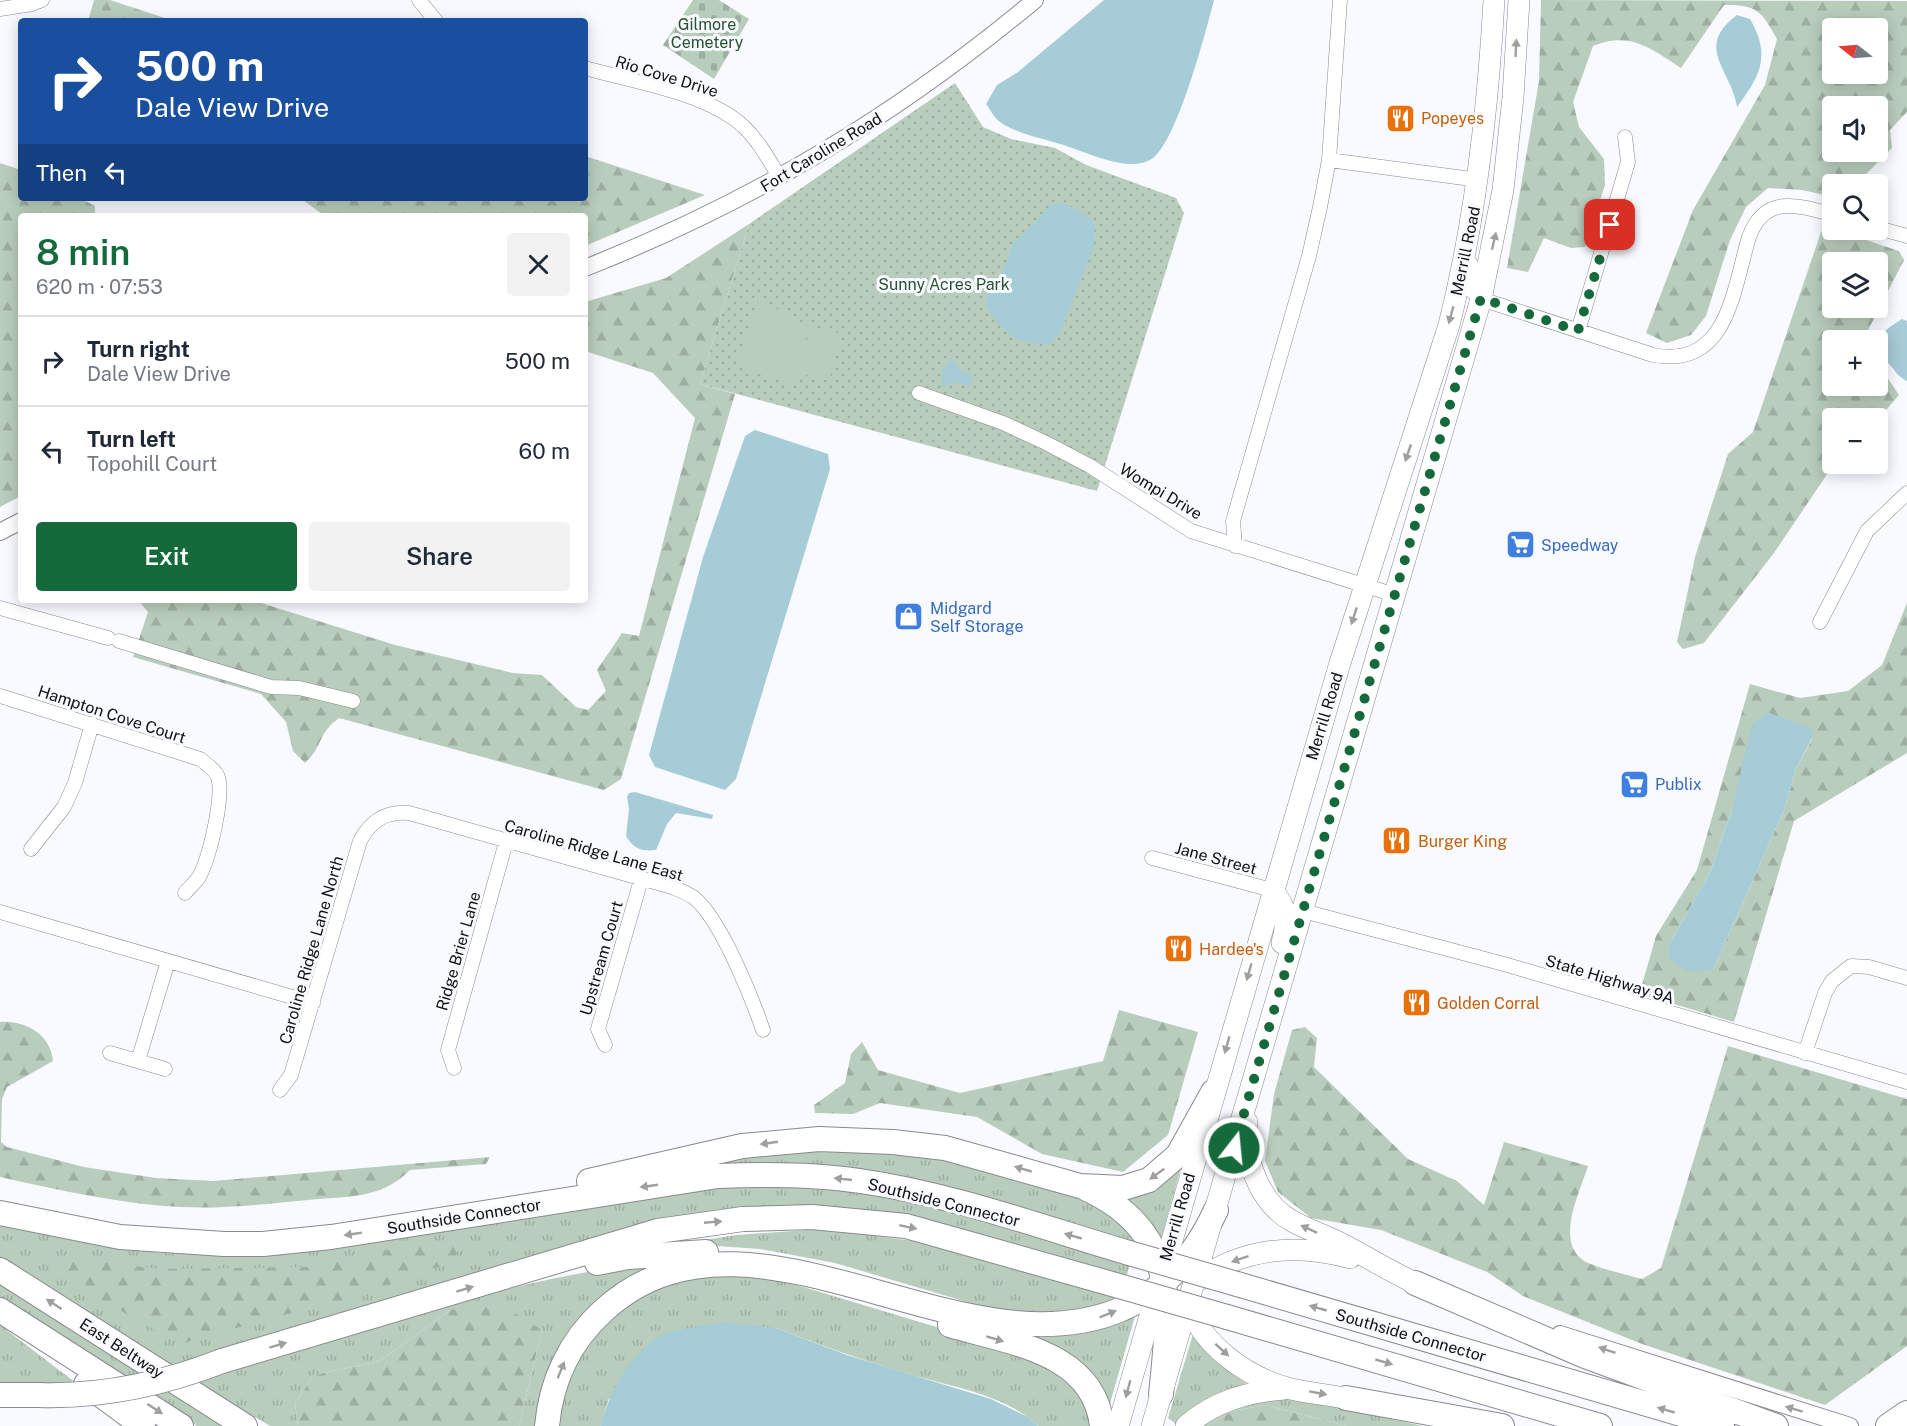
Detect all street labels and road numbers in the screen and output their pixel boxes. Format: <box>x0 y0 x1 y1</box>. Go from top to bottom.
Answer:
street label: Rio Cove Drive <box>613 52 721 101</box>
street label: Fort Caroline Road <box>757 109 885 196</box>
street label: Merrill Road <box>1447 205 1484 298</box>
street label: Wompi Drive <box>1116 459 1206 524</box>
street label: Merrill Road <box>1302 670 1347 762</box>
street label: Hampton Cove Court <box>35 682 188 747</box>
street label: Caroline Ridge Lane East <box>502 816 686 885</box>
street label: Jane Street <box>1173 838 1259 879</box>
street label: Caroline Ridge Lane North <box>275 854 347 1046</box>
street label: Ridge Brier Lane <box>432 889 485 1013</box>
street label: Upstream Court <box>576 899 627 1018</box>
street label: State Highway 9A <box>1543 951 1677 1008</box>
street label: Merrill Road <box>1156 1171 1199 1263</box>
street label: Southside Connector <box>866 1174 1022 1231</box>
street label: Southside Connector <box>386 1195 543 1238</box>
street label: Southside Connector <box>1333 1305 1488 1366</box>
street label: East Beltway <box>76 1314 168 1383</box>

